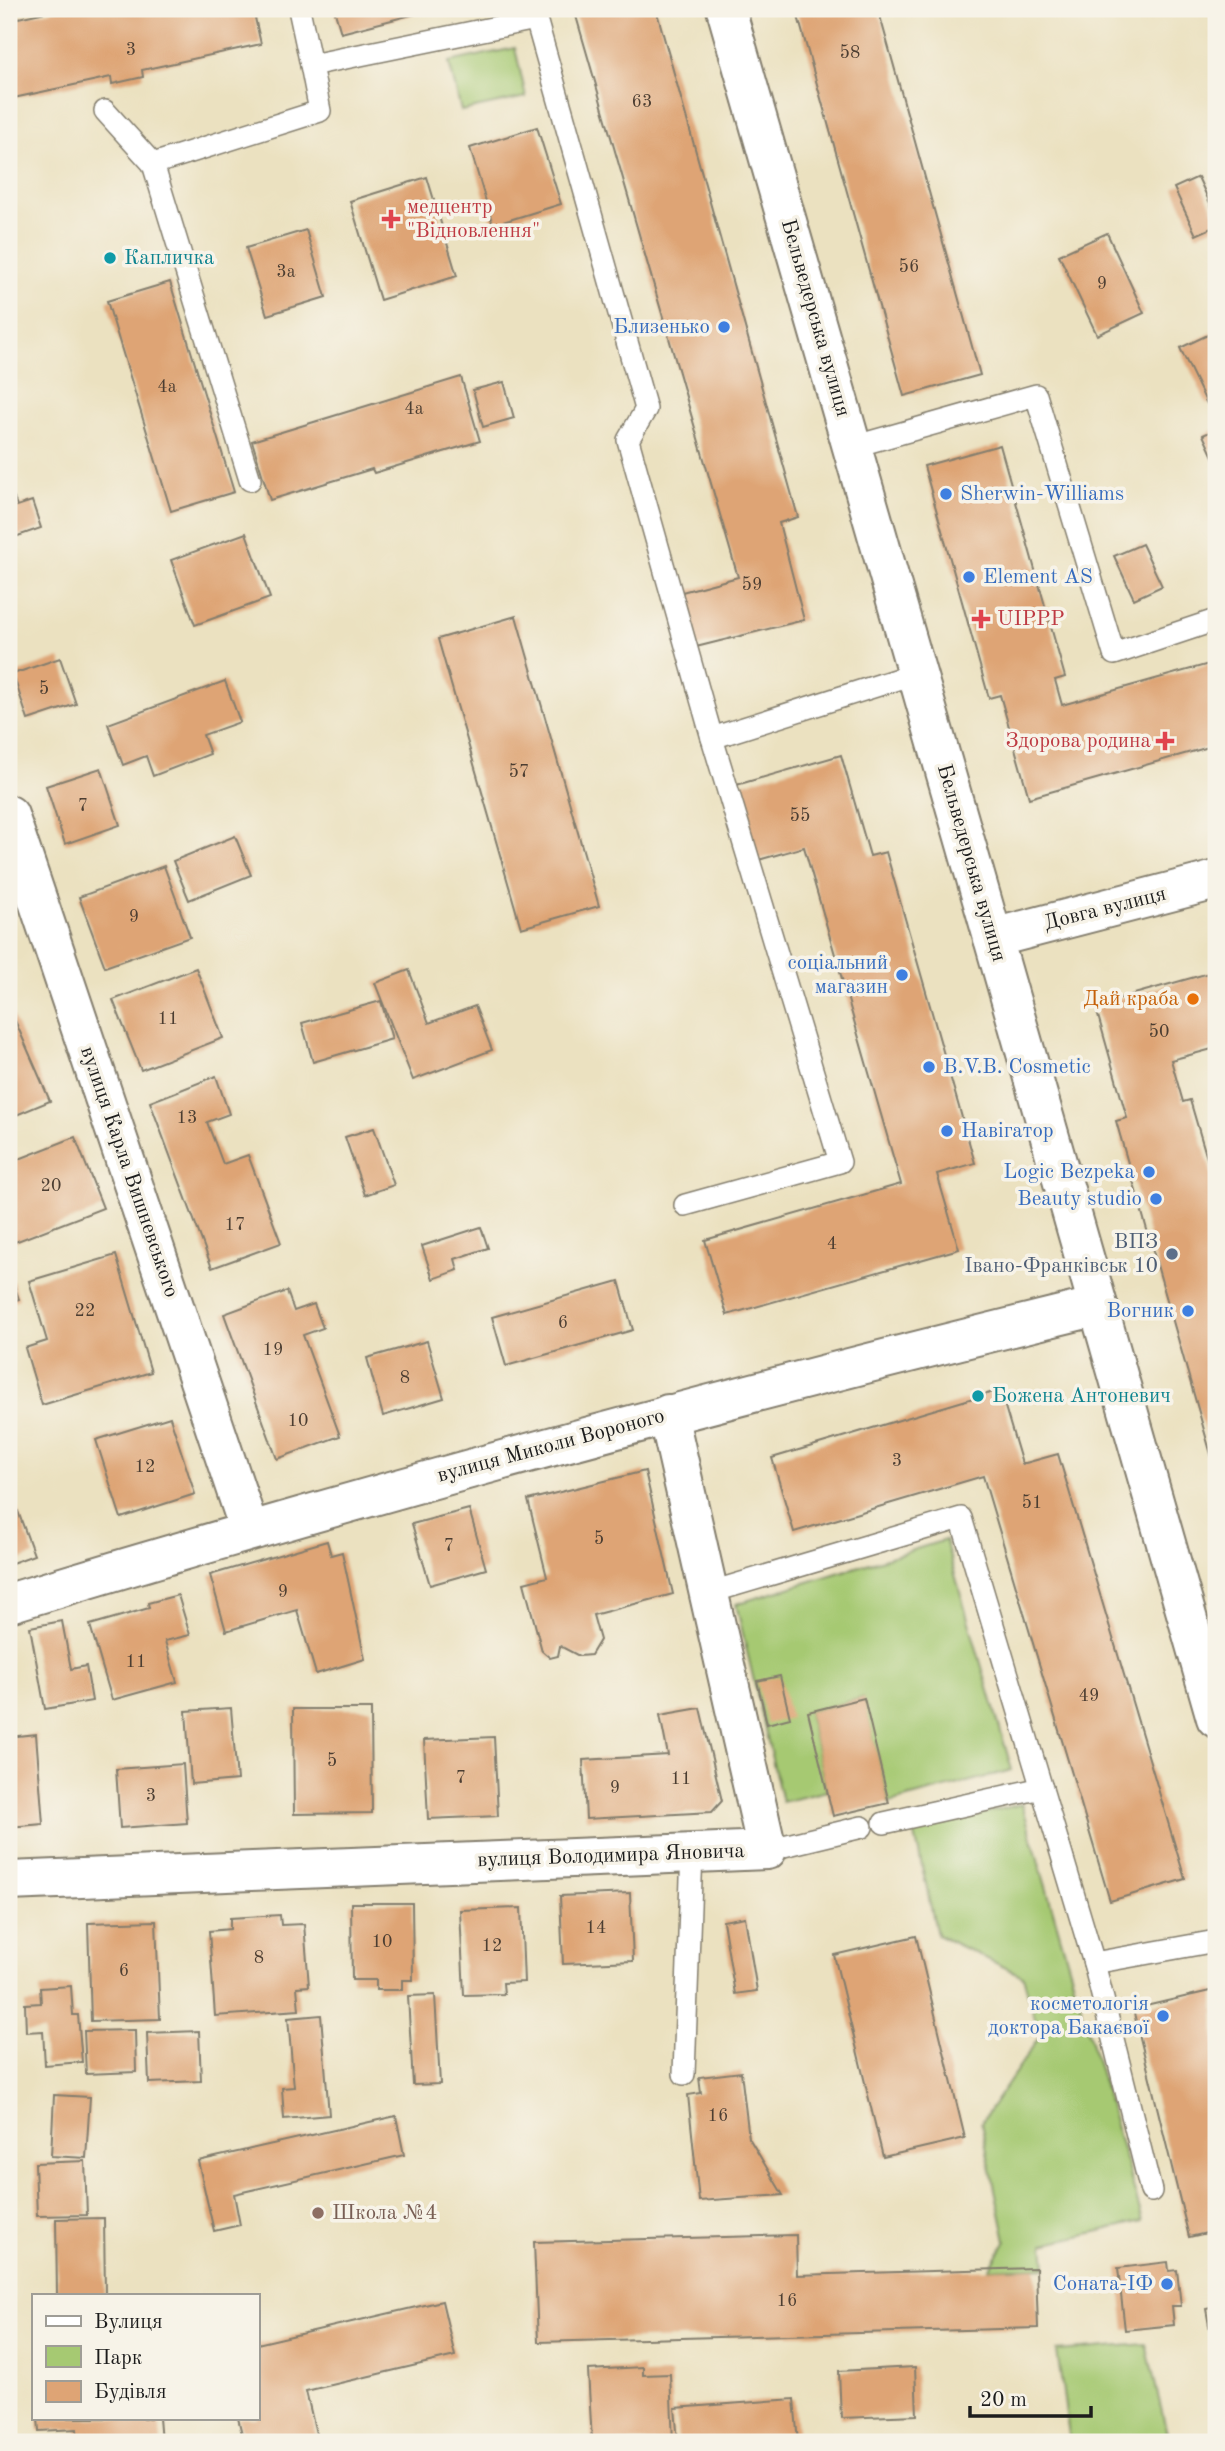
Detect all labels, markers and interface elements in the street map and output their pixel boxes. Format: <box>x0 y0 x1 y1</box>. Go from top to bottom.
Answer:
house number: 3 <box>126 41 136 59</box>
house number: 58 <box>840 44 860 62</box>
house number: 63 <box>632 93 652 111</box>
place label: медцентр "Відновлення" <box>407 197 540 242</box>
marker: медцентр "Відновлення" <box>381 209 401 229</box>
street label: Бельведерська вулиця <box>777 217 853 419</box>
place label: Капличка <box>124 248 214 269</box>
marker: Капличка <box>102 250 118 266</box>
house number: 56 <box>899 258 919 276</box>
house number: 3а <box>276 263 296 281</box>
house number: 9 <box>1097 275 1107 293</box>
place label: Близенько <box>613 317 710 338</box>
marker: Близенько <box>716 319 732 335</box>
house number: 4а <box>157 378 177 396</box>
house number: 4а <box>404 400 424 418</box>
place label: Sherwin-Williams <box>960 484 1124 505</box>
marker: Sherwin-Williams <box>938 486 954 502</box>
place label: Element AS <box>983 567 1093 588</box>
marker: Element AS <box>961 569 977 585</box>
house number: 59 <box>742 576 762 594</box>
marker: UIPPP <box>971 609 991 629</box>
place label: UIPPP <box>997 609 1065 630</box>
house number: 5 <box>39 680 49 698</box>
place label: Здорова родина <box>1005 731 1151 752</box>
marker: Здорова родина <box>1157 733 1173 749</box>
street label: Бельведерська вулиця <box>933 762 1009 964</box>
house number: 57 <box>509 763 529 781</box>
house number: 7 <box>78 797 88 815</box>
house number: 55 <box>790 807 810 825</box>
street label: Довга вулиця <box>1042 884 1168 934</box>
house number: 9 <box>129 908 139 926</box>
place label: соціальний магазин <box>787 953 888 998</box>
marker: соціальний магазин <box>894 967 910 983</box>
place label: Дай краба <box>1083 989 1179 1010</box>
marker: Дай краба <box>1185 991 1201 1007</box>
house number: 11 <box>158 1010 178 1028</box>
house number: 50 <box>1149 1023 1169 1041</box>
street label: вулиця Карла Вишневського <box>76 1044 182 1300</box>
place label: B.V.B. Cosmetic <box>943 1057 1091 1078</box>
marker: B.V.B. Cosmetic <box>921 1059 937 1075</box>
house number: 13 <box>177 1109 197 1127</box>
place label: Навігатор <box>961 1121 1054 1142</box>
marker: Навігатор <box>939 1123 955 1139</box>
place label: Logic Bezpeka <box>1003 1162 1135 1183</box>
marker: Logic Bezpeka <box>1141 1164 1157 1180</box>
house number: 20 <box>41 1177 61 1195</box>
place label: Beauty studio <box>1017 1189 1142 1210</box>
marker: Beauty studio <box>1148 1191 1164 1207</box>
house number: 17 <box>225 1216 245 1234</box>
place label: ВПЗ Івано-Франківськ 10 <box>964 1232 1158 1277</box>
house number: 4 <box>827 1235 837 1253</box>
marker: ВПЗ Івано-Франківськ 10 <box>1164 1246 1180 1262</box>
place label: Вогник <box>1107 1301 1174 1322</box>
house number: 22 <box>75 1302 95 1320</box>
marker: Вогник <box>1180 1303 1196 1319</box>
house number: 6 <box>558 1314 568 1332</box>
house number: 19 <box>263 1341 283 1359</box>
house number: 8 <box>400 1369 410 1387</box>
place label: Божена Антоневич <box>992 1386 1171 1407</box>
marker: Божена Антоневич <box>970 1388 986 1404</box>
street label: вулиця Миколи Вороного <box>435 1406 667 1486</box>
house number: 10 <box>288 1412 308 1430</box>
house number: 3 <box>892 1452 902 1470</box>
house number: 12 <box>135 1458 155 1476</box>
house number: 51 <box>1022 1494 1042 1512</box>
house number: 5 <box>594 1530 604 1548</box>
house number: 7 <box>444 1537 454 1555</box>
house number: 9 <box>278 1583 288 1601</box>
house number: 11 <box>126 1653 146 1671</box>
house number: 49 <box>1079 1687 1099 1705</box>
house number: 5 <box>327 1752 337 1770</box>
house number: 7 <box>456 1769 466 1787</box>
house number: 11 <box>671 1770 691 1788</box>
house number: 9 <box>610 1779 620 1797</box>
house number: 3 <box>146 1787 156 1805</box>
street label: вулиця Володимира Яновича <box>477 1841 745 1871</box>
house number: 14 <box>586 1919 606 1937</box>
house number: 10 <box>372 1933 392 1951</box>
house number: 12 <box>482 1937 502 1955</box>
house number: 8 <box>254 1949 264 1967</box>
house number: 6 <box>119 1962 129 1980</box>
place label: косметологія доктора Бакаєвої <box>988 1994 1149 2039</box>
marker: косметологія доктора Бакаєвої <box>1155 2008 1171 2024</box>
house number: 16 <box>708 2107 728 2125</box>
place label: Школа №4 <box>332 2203 438 2224</box>
marker: Школа №4 <box>310 2205 326 2221</box>
place label: Соната-ІФ <box>1053 2274 1153 2295</box>
marker: Соната-ІФ <box>1159 2276 1175 2292</box>
house number: 16 <box>777 2292 797 2310</box>
legend <box>32 2294 259 2420</box>
text: Вулиця <box>94 2312 163 2333</box>
text: Парк <box>94 2348 143 2369</box>
scale bar <box>970 2374 1090 2418</box>
text: Будівля <box>94 2382 167 2403</box>
text: 20 m <box>980 2390 1027 2411</box>

